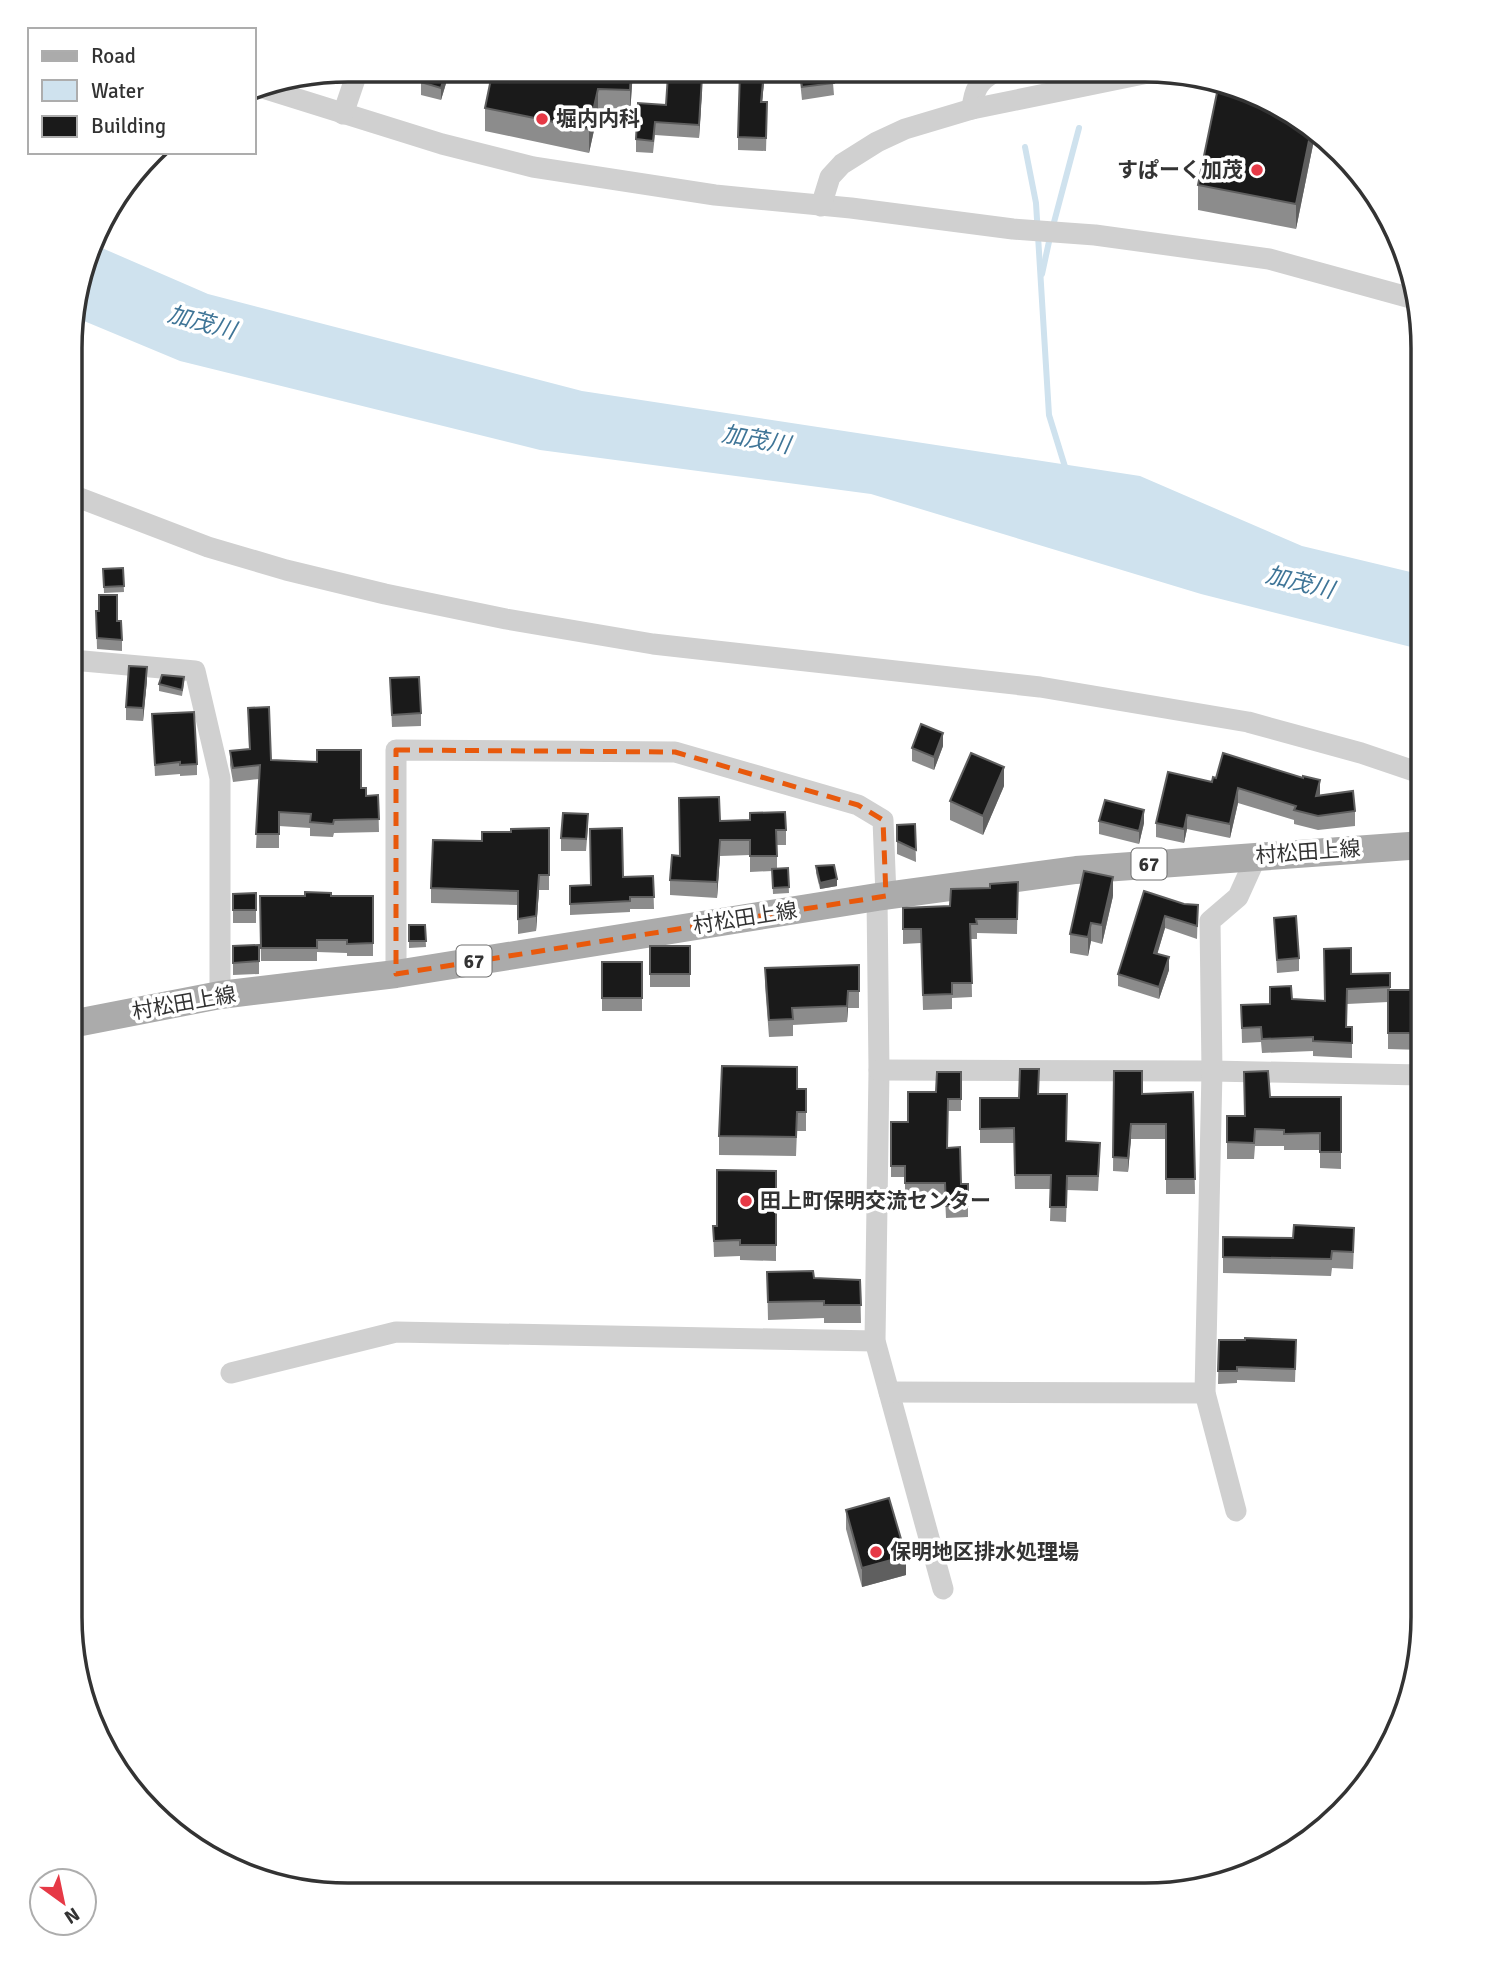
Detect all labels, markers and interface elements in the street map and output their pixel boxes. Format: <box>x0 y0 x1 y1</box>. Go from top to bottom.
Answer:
legend <box>28 28 256 154</box>
text: Road <box>91 43 136 69</box>
text: Water <box>91 78 144 104</box>
place label: 堀内内科 <box>556 106 640 132</box>
marker: 堀内内科 <box>534 111 550 127</box>
text: Building <box>91 113 166 139</box>
place label: すぱーく加茂 <box>1117 157 1243 183</box>
marker: すぱーく加茂 <box>1249 162 1265 178</box>
water label: 加茂川 <box>165 300 242 346</box>
water label: 加茂川 <box>719 419 795 460</box>
water label: 加茂川 <box>1263 560 1340 606</box>
street label: 村松田上線 <box>1255 835 1361 869</box>
road number: 67 <box>1132 848 1166 880</box>
street label: 村松田上線 <box>691 897 799 939</box>
road number: 67 <box>456 945 491 976</box>
street label: 村松田上線 <box>130 981 238 1025</box>
place label: 田上町保明交流センター <box>760 1188 991 1214</box>
marker: 田上町保明交流センター <box>738 1193 754 1209</box>
place label: 保明地区排水処理場 <box>890 1539 1079 1565</box>
marker: 保明地区排水処理場 <box>868 1544 884 1560</box>
north arrow <box>28 1867 98 1937</box>
text: N <box>60 1902 84 1929</box>

